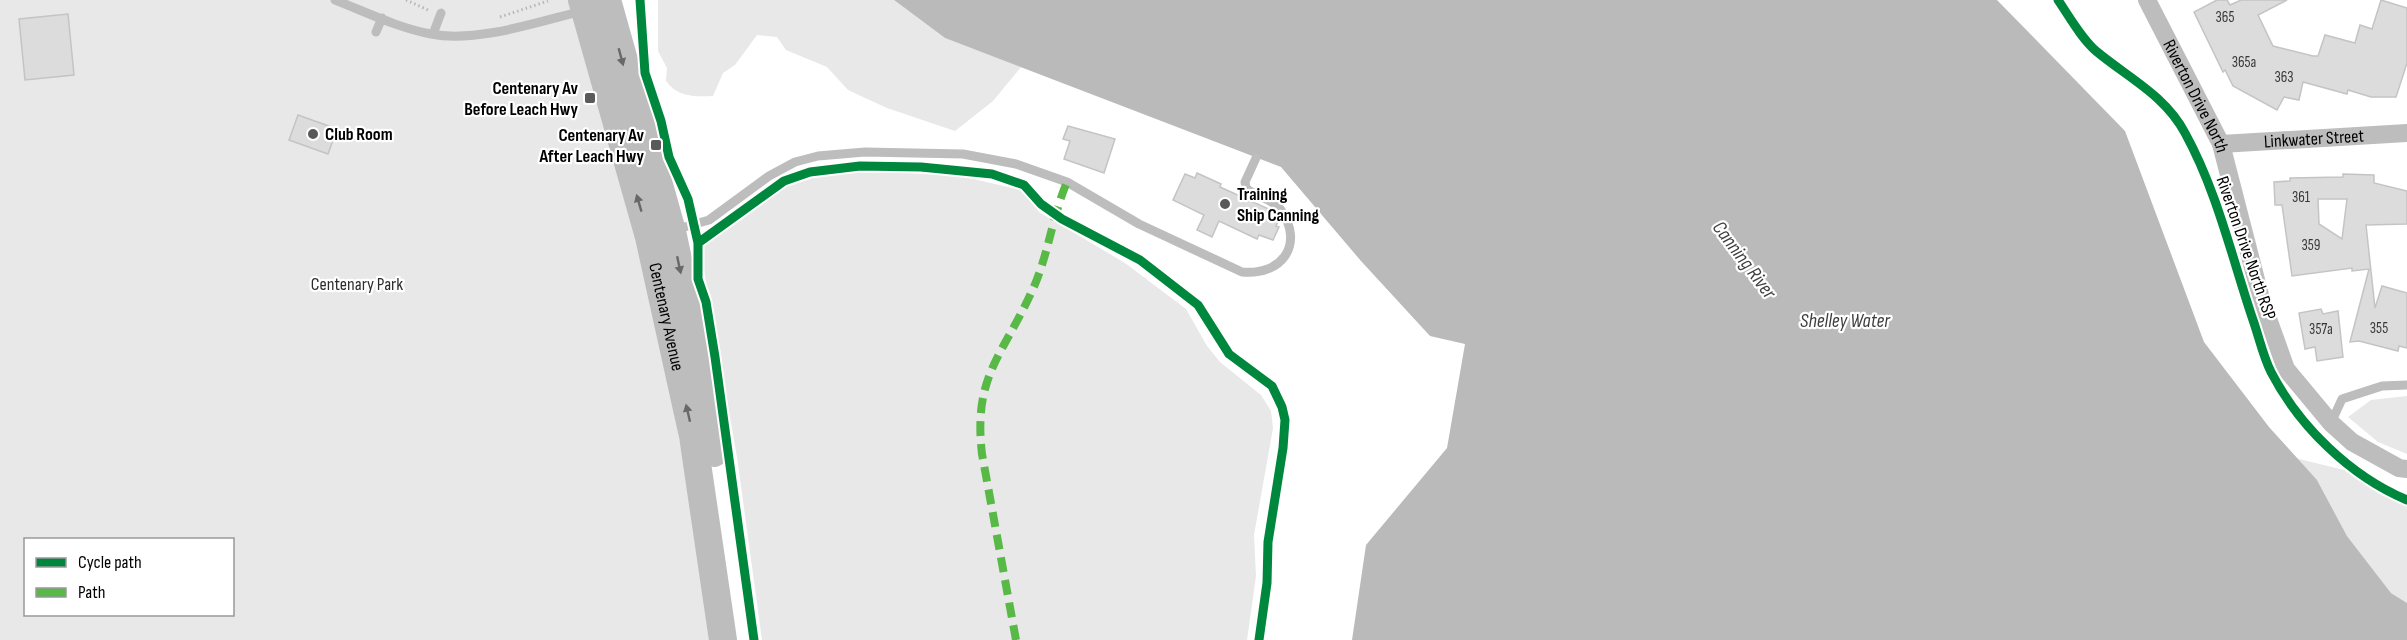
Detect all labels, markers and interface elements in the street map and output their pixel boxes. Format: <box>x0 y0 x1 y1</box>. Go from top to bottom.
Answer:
house number: 365 <box>2216 8 2234 27</box>
street label: Riverton Drive North <box>2159 36 2233 155</box>
one-way arrow <box>617 48 627 66</box>
house number: 365a <box>2232 53 2257 72</box>
house number: 363 <box>2274 68 2294 87</box>
place label: Centenary Av Before Leach Hwy <box>464 78 579 120</box>
marker: Centenary Av Before Leach Hwy <box>583 91 597 105</box>
place label: Club Room <box>325 124 393 145</box>
place label: Centenary Av After Leach Hwy <box>538 125 645 167</box>
street label: Linkwater Street <box>2263 125 2365 152</box>
marker: Club Room <box>306 127 320 141</box>
marker: Centenary Av After Leach Hwy <box>649 138 663 152</box>
street label: Riverton Drive North RSP <box>2212 173 2281 323</box>
place label: Training Ship Canning <box>1237 184 1319 226</box>
house number: 361 <box>2292 188 2311 207</box>
one-way arrow <box>634 194 643 212</box>
marker: Training Ship Canning <box>1218 197 1232 211</box>
water label: Canning River <box>1707 216 1782 305</box>
house number: 359 <box>2302 236 2320 255</box>
one-way arrow <box>675 256 684 275</box>
street label: Centenary Avenue <box>644 261 689 373</box>
park label: Centenary Park <box>311 274 403 295</box>
water label: Shelley Water <box>1800 309 1891 333</box>
house number: 355 <box>2370 319 2388 338</box>
house number: 357a <box>2309 320 2333 339</box>
one-way arrow <box>683 403 692 422</box>
legend <box>24 538 234 616</box>
text: Cycle path <box>78 552 142 573</box>
text: Path <box>78 582 106 603</box>

